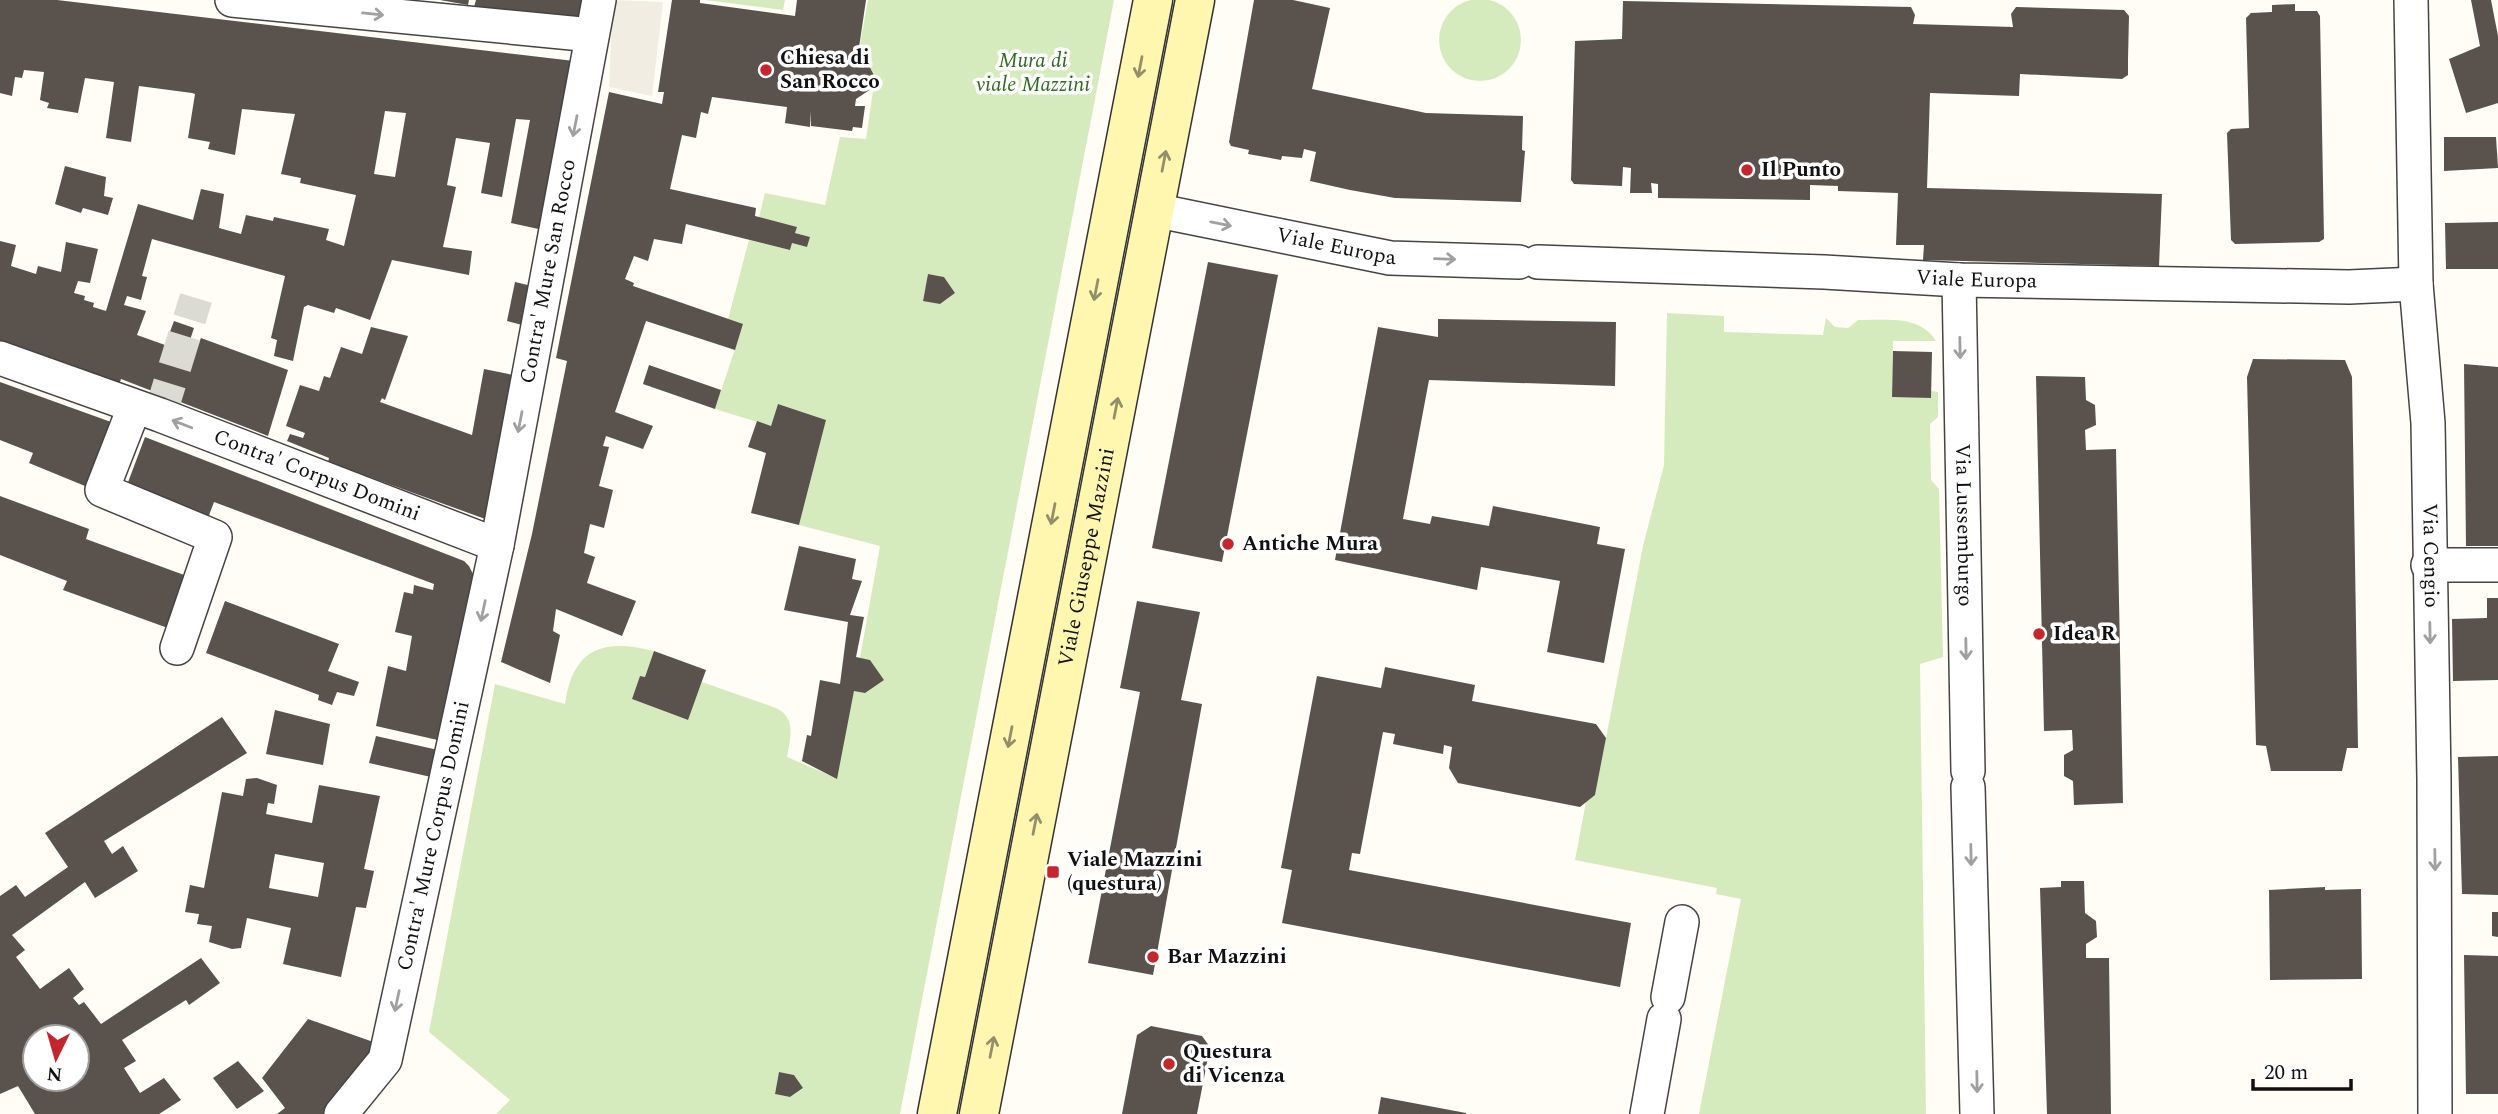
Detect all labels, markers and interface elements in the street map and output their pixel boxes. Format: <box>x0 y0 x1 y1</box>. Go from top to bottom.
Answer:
one-way arrow <box>361 7 384 20</box>
place label: Chiesa di San Rocco <box>780 42 880 98</box>
park label: Mura di viale Mazzini <box>976 45 1090 101</box>
one-way arrow <box>1132 55 1146 78</box>
marker: Chiesa di San Rocco <box>758 62 774 78</box>
one-way arrow <box>568 114 581 137</box>
one-way arrow <box>1158 150 1171 173</box>
place label: Il Punto <box>1761 154 1841 186</box>
street label: Contra' Mure San Rocco <box>512 157 585 386</box>
marker: Il Punto <box>1739 162 1755 178</box>
one-way arrow <box>1209 217 1232 231</box>
street label: Viale Europa <box>1274 219 1397 274</box>
one-way arrow <box>1433 253 1456 266</box>
street label: Viale Europa <box>1915 261 2038 297</box>
one-way arrow <box>1089 278 1102 301</box>
one-way arrow <box>1953 336 1966 359</box>
one-way arrow <box>1109 397 1123 420</box>
one-way arrow <box>513 410 526 433</box>
one-way arrow <box>172 416 193 429</box>
street label: Contra' Corpus Domini <box>209 421 425 530</box>
street label: Via Lussemburgo <box>1946 443 1981 607</box>
street label: Viale Giuseppe Mazzini <box>1050 445 1124 670</box>
one-way arrow <box>1046 502 1059 525</box>
street label: Via Cengio <box>2413 503 2447 608</box>
place label: Antiche Mura <box>1242 528 1378 560</box>
marker: Antiche Mura <box>1220 536 1236 552</box>
one-way arrow <box>475 599 489 622</box>
place label: Idea R <box>2053 618 2116 650</box>
one-way arrow <box>2424 621 2437 644</box>
marker: Idea R <box>2031 626 2047 642</box>
one-way arrow <box>1959 637 1973 660</box>
street label: Contra' Mure Corpus Domini <box>389 698 479 974</box>
one-way arrow <box>1003 725 1016 748</box>
one-way arrow <box>1029 813 1043 836</box>
one-way arrow <box>1964 843 1978 866</box>
place label: Viale Mazzini (questura) <box>1067 844 1203 900</box>
one-way arrow <box>2428 849 2442 872</box>
marker: Viale Mazzini (questura) <box>1045 864 1061 880</box>
place label: Bar Mazzini <box>1167 941 1287 973</box>
marker: Bar Mazzini <box>1145 949 1161 965</box>
one-way arrow <box>390 989 404 1012</box>
north arrow <box>21 1023 91 1093</box>
one-way arrow <box>986 1036 999 1059</box>
place label: Questura di Vicenza <box>1183 1036 1285 1092</box>
scale bar <box>2253 1048 2351 1092</box>
marker: Questura di Vicenza <box>1161 1056 1177 1072</box>
text: 20 m <box>2264 1057 2308 1089</box>
text: N <box>46 1058 64 1089</box>
one-way arrow <box>1970 1071 1983 1094</box>

